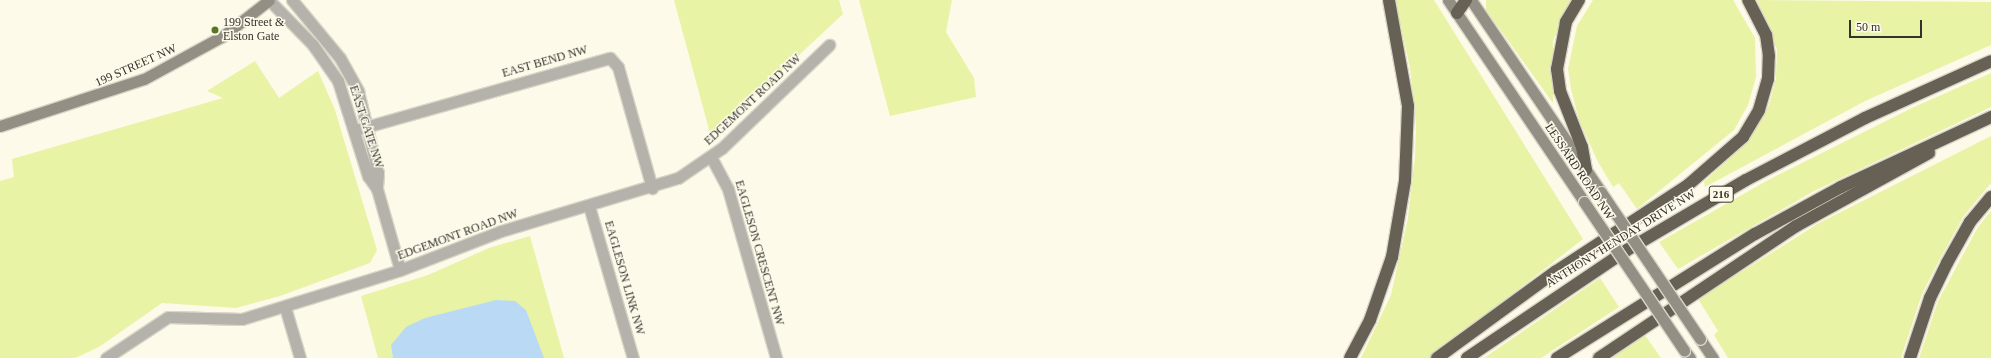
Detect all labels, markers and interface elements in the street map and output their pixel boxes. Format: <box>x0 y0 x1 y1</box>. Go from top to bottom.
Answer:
scale bar <box>1851 12 1924 38</box>
place label: 199 Street & Elston Gate <box>223 16 284 44</box>
text: 50 m <box>1856 20 1880 34</box>
marker: 199 Street & Elston Gate <box>210 25 220 35</box>
street label: 199 STREET NW <box>93 42 179 90</box>
street label: EAST BEND NW <box>500 43 590 81</box>
street label: EDGEMONT ROAD NW <box>702 51 804 149</box>
street label: EAST GATE NW <box>346 84 386 170</box>
street label: LESSARD ROAD NW <box>1541 121 1617 223</box>
street label: EAGLESON CRESCENT NW <box>731 179 787 327</box>
road number: 216 <box>1708 185 1734 203</box>
street label: ANTHONY HENDAY DRIVE NW <box>1543 187 1699 291</box>
street label: EDGEMONT ROAD NW <box>396 206 520 264</box>
street label: EAGLESON LINK NW <box>601 219 647 337</box>

